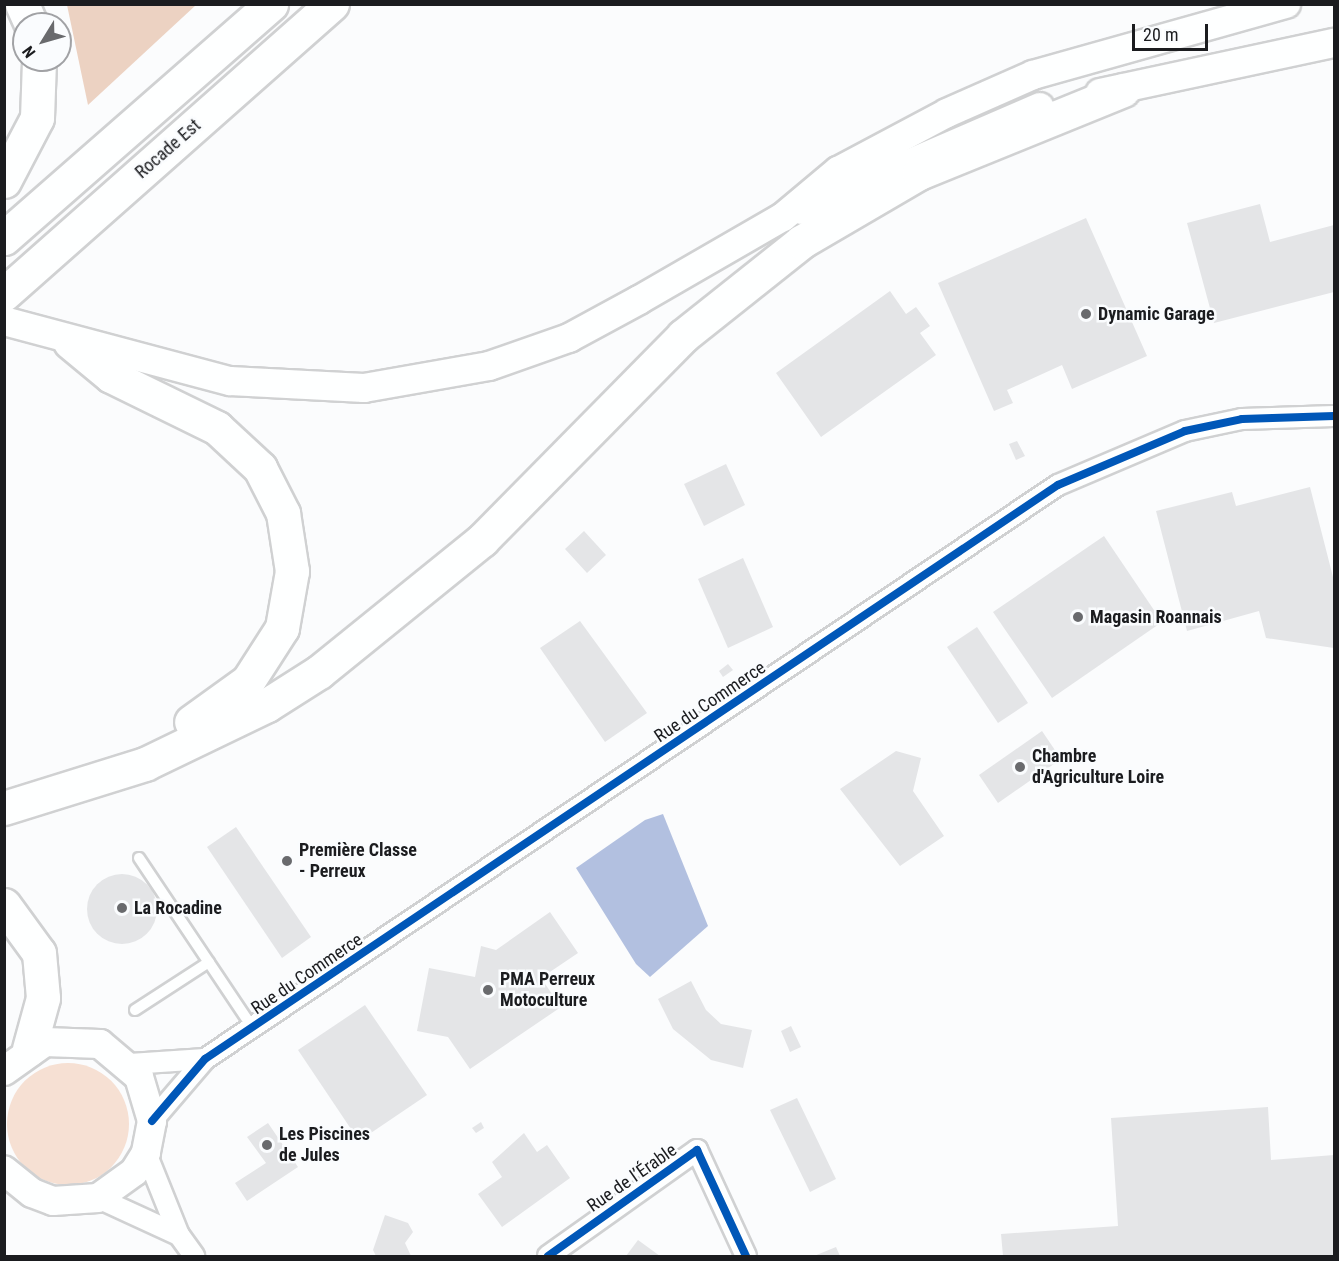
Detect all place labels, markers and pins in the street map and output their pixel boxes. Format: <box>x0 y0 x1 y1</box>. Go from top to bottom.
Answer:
place label: Dynamic Garage <box>1098 303 1215 325</box>
marker: Dynamic Garage <box>1079 307 1093 321</box>
place label: Magasin Roannais <box>1090 606 1222 628</box>
marker: Magasin Roannais <box>1071 610 1085 624</box>
place label: Chambre d'Agriculture Loire <box>1032 746 1164 789</box>
marker: Chambre d'Agriculture Loire <box>1013 760 1027 774</box>
place label: Première Classe - Perreux <box>299 840 417 882</box>
marker: Première Classe - Perreux <box>280 854 294 868</box>
place label: La Rocadine <box>134 897 222 919</box>
marker: La Rocadine <box>115 901 129 915</box>
place label: PMA Perreux Motoculture <box>500 969 595 1012</box>
marker: PMA Perreux Motoculture <box>481 983 495 997</box>
place label: Les Piscines de Jules <box>279 1124 370 1166</box>
marker: Les Piscines de Jules <box>260 1138 274 1152</box>

